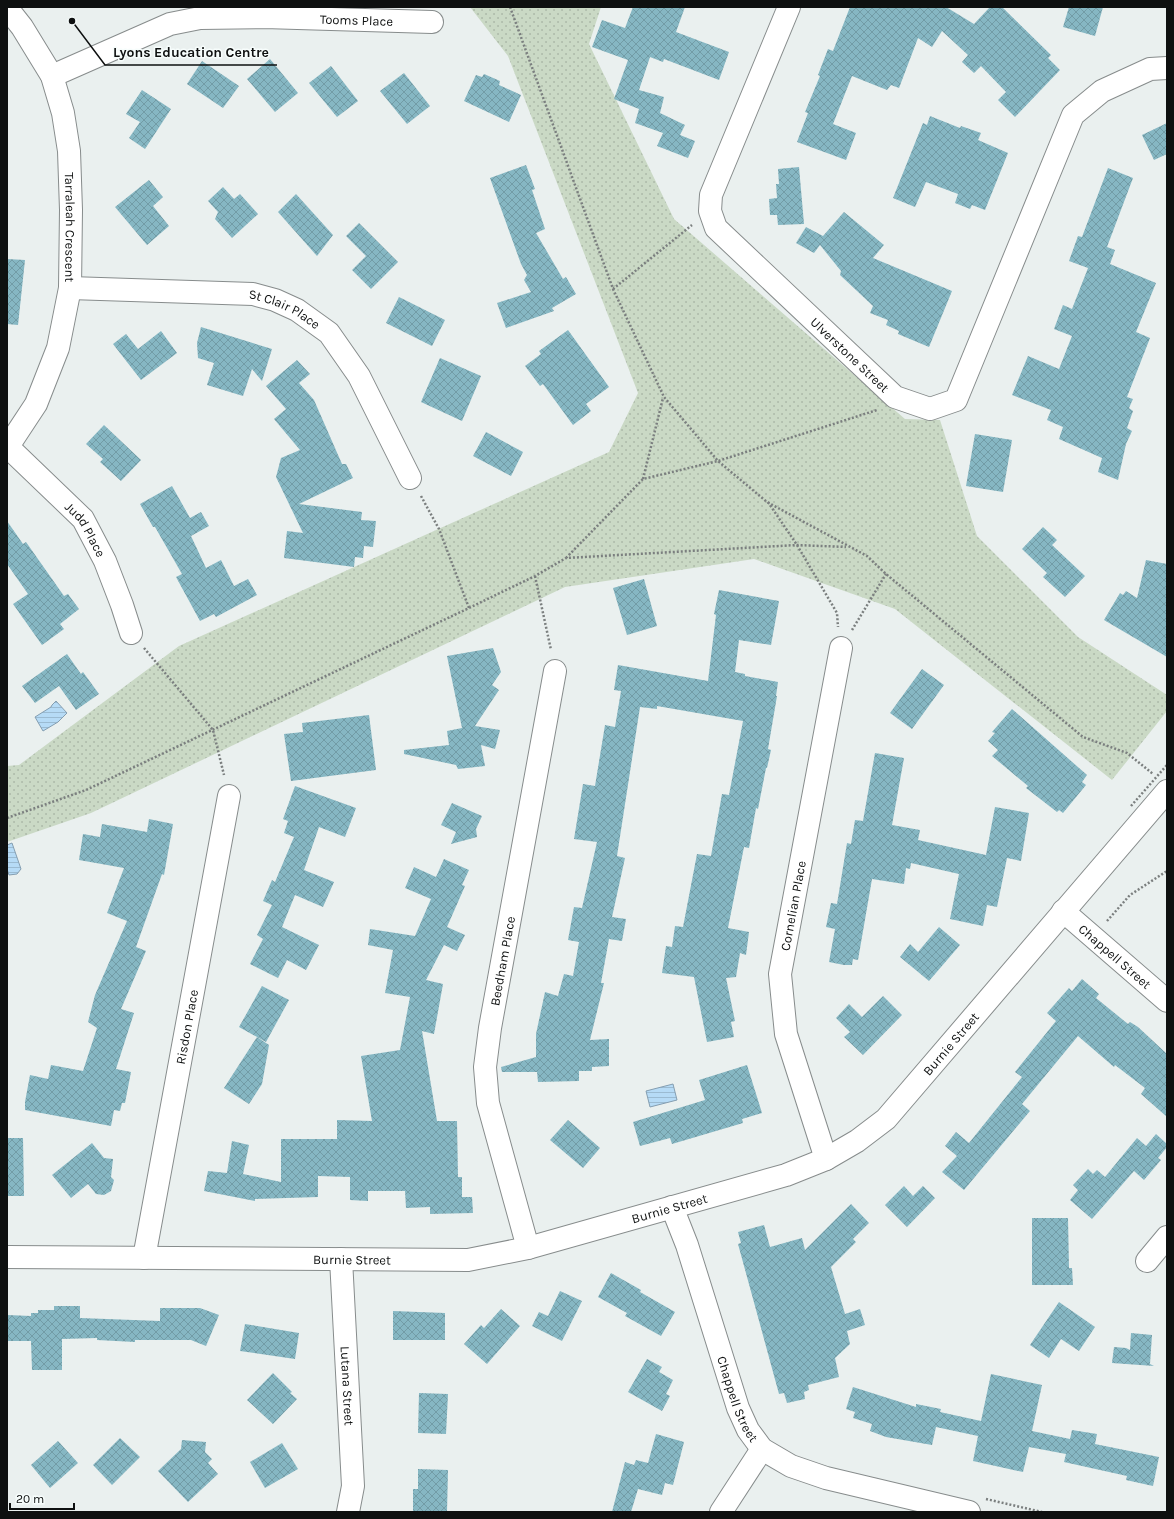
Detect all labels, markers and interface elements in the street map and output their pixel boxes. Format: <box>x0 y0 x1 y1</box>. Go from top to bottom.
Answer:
street label: Tooms Place <box>320 11 394 28</box>
callout: Lyons Education Centre <box>105 39 277 65</box>
text: Lyons Education Centre <box>113 44 269 61</box>
street label: Tarraleah Crescent <box>62 172 79 282</box>
street label: St Clair Place <box>249 286 323 332</box>
street label: Ulverstone Street <box>808 314 892 395</box>
street label: Judd Place <box>62 499 109 560</box>
street label: Cornelian Place <box>777 859 809 952</box>
street label: Beedham Place <box>487 915 518 1007</box>
street label: Chappell Street <box>1076 921 1155 992</box>
street label: Risdon Place <box>172 988 201 1066</box>
street label: Burnie Street <box>920 1009 982 1078</box>
street label: Burnie Street <box>630 1190 709 1226</box>
street label: Burnie Street <box>313 1251 391 1267</box>
street label: Lutana Street <box>338 1346 357 1426</box>
street label: Chappell Street <box>715 1354 762 1445</box>
scale bar <box>10 1485 74 1511</box>
text: 20 m <box>16 1492 44 1506</box>

